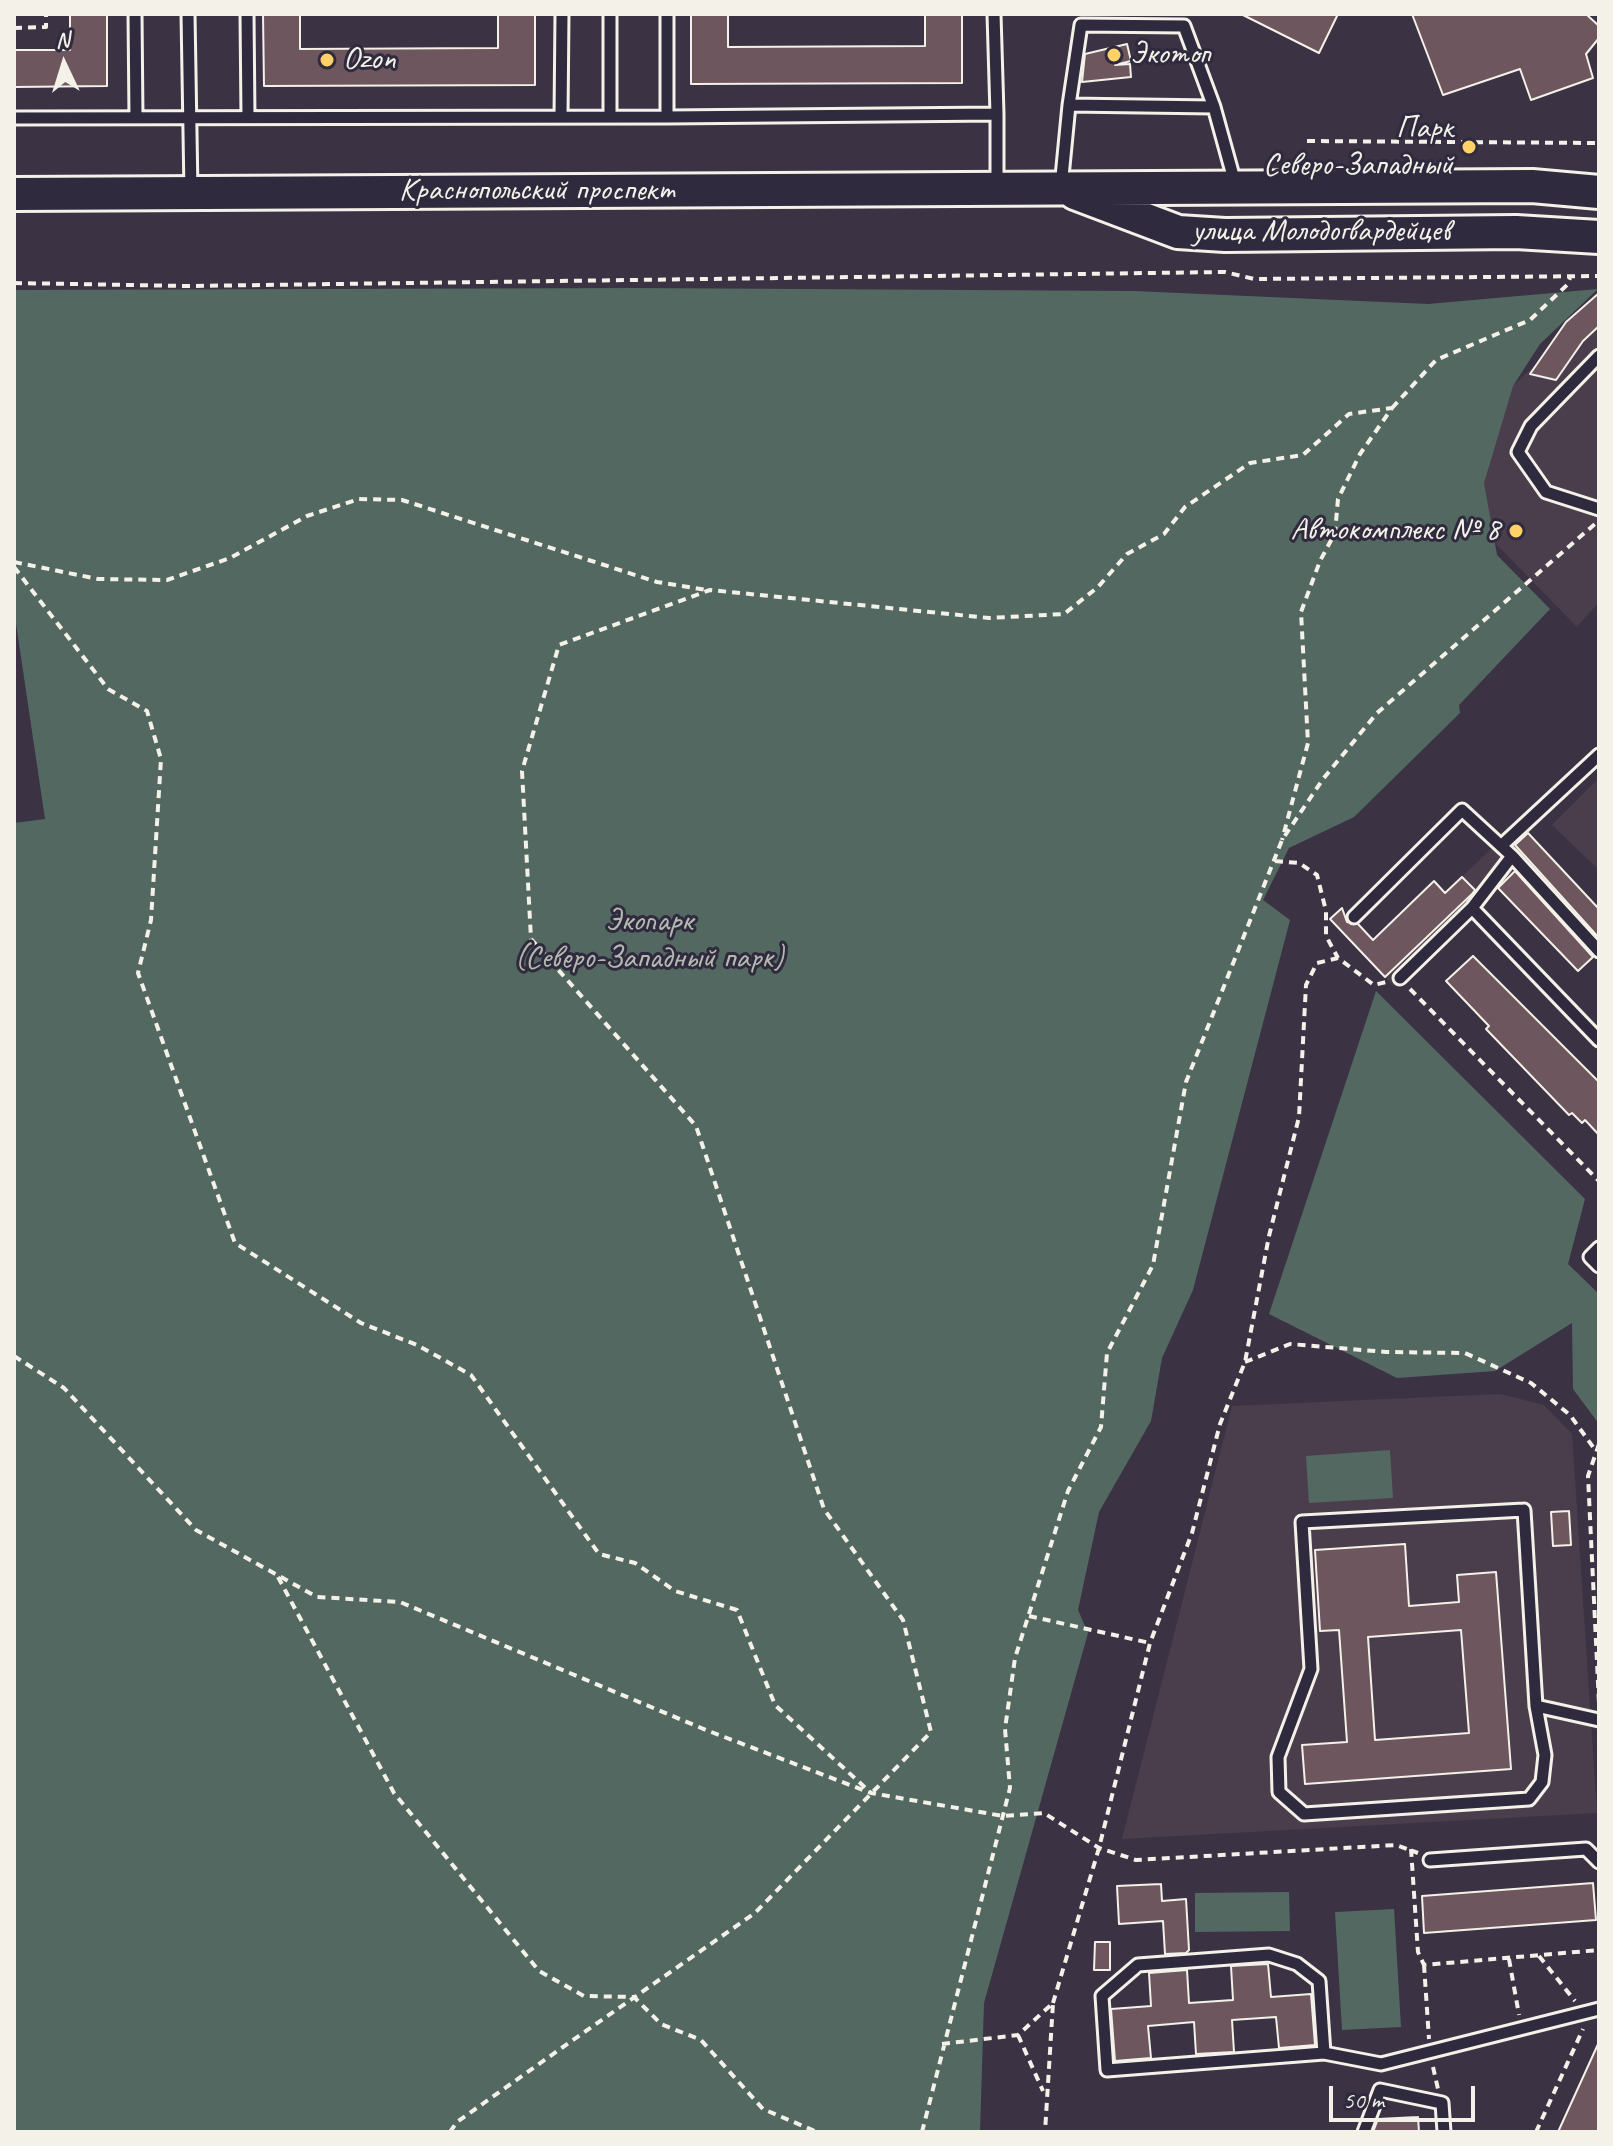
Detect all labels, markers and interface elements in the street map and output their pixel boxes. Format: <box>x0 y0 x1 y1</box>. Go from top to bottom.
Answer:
north arrow <box>24 24 104 104</box>
text: N <box>55 26 70 54</box>
place label: Экотоп <box>1130 36 1210 74</box>
place label: Ozon <box>343 41 396 79</box>
marker: Экотоп <box>1105 46 1123 64</box>
marker: Ozon <box>318 51 336 69</box>
place label: Парк Северо-Западный <box>1263 110 1453 185</box>
marker: Парк Северо-Западный <box>1460 138 1478 156</box>
street label: Краснопольский проспект <box>399 172 675 210</box>
street label: улица Молодогвардейцев <box>1192 213 1450 251</box>
place label: Автокомплекс № 8 <box>1290 512 1500 550</box>
marker: Автокомплекс № 8 <box>1507 522 1525 540</box>
park label: Экопарк (Северо-Западный парк) <box>514 903 784 978</box>
scale bar <box>1333 2070 1479 2120</box>
text: 50 m <box>1343 2085 1384 2115</box>

